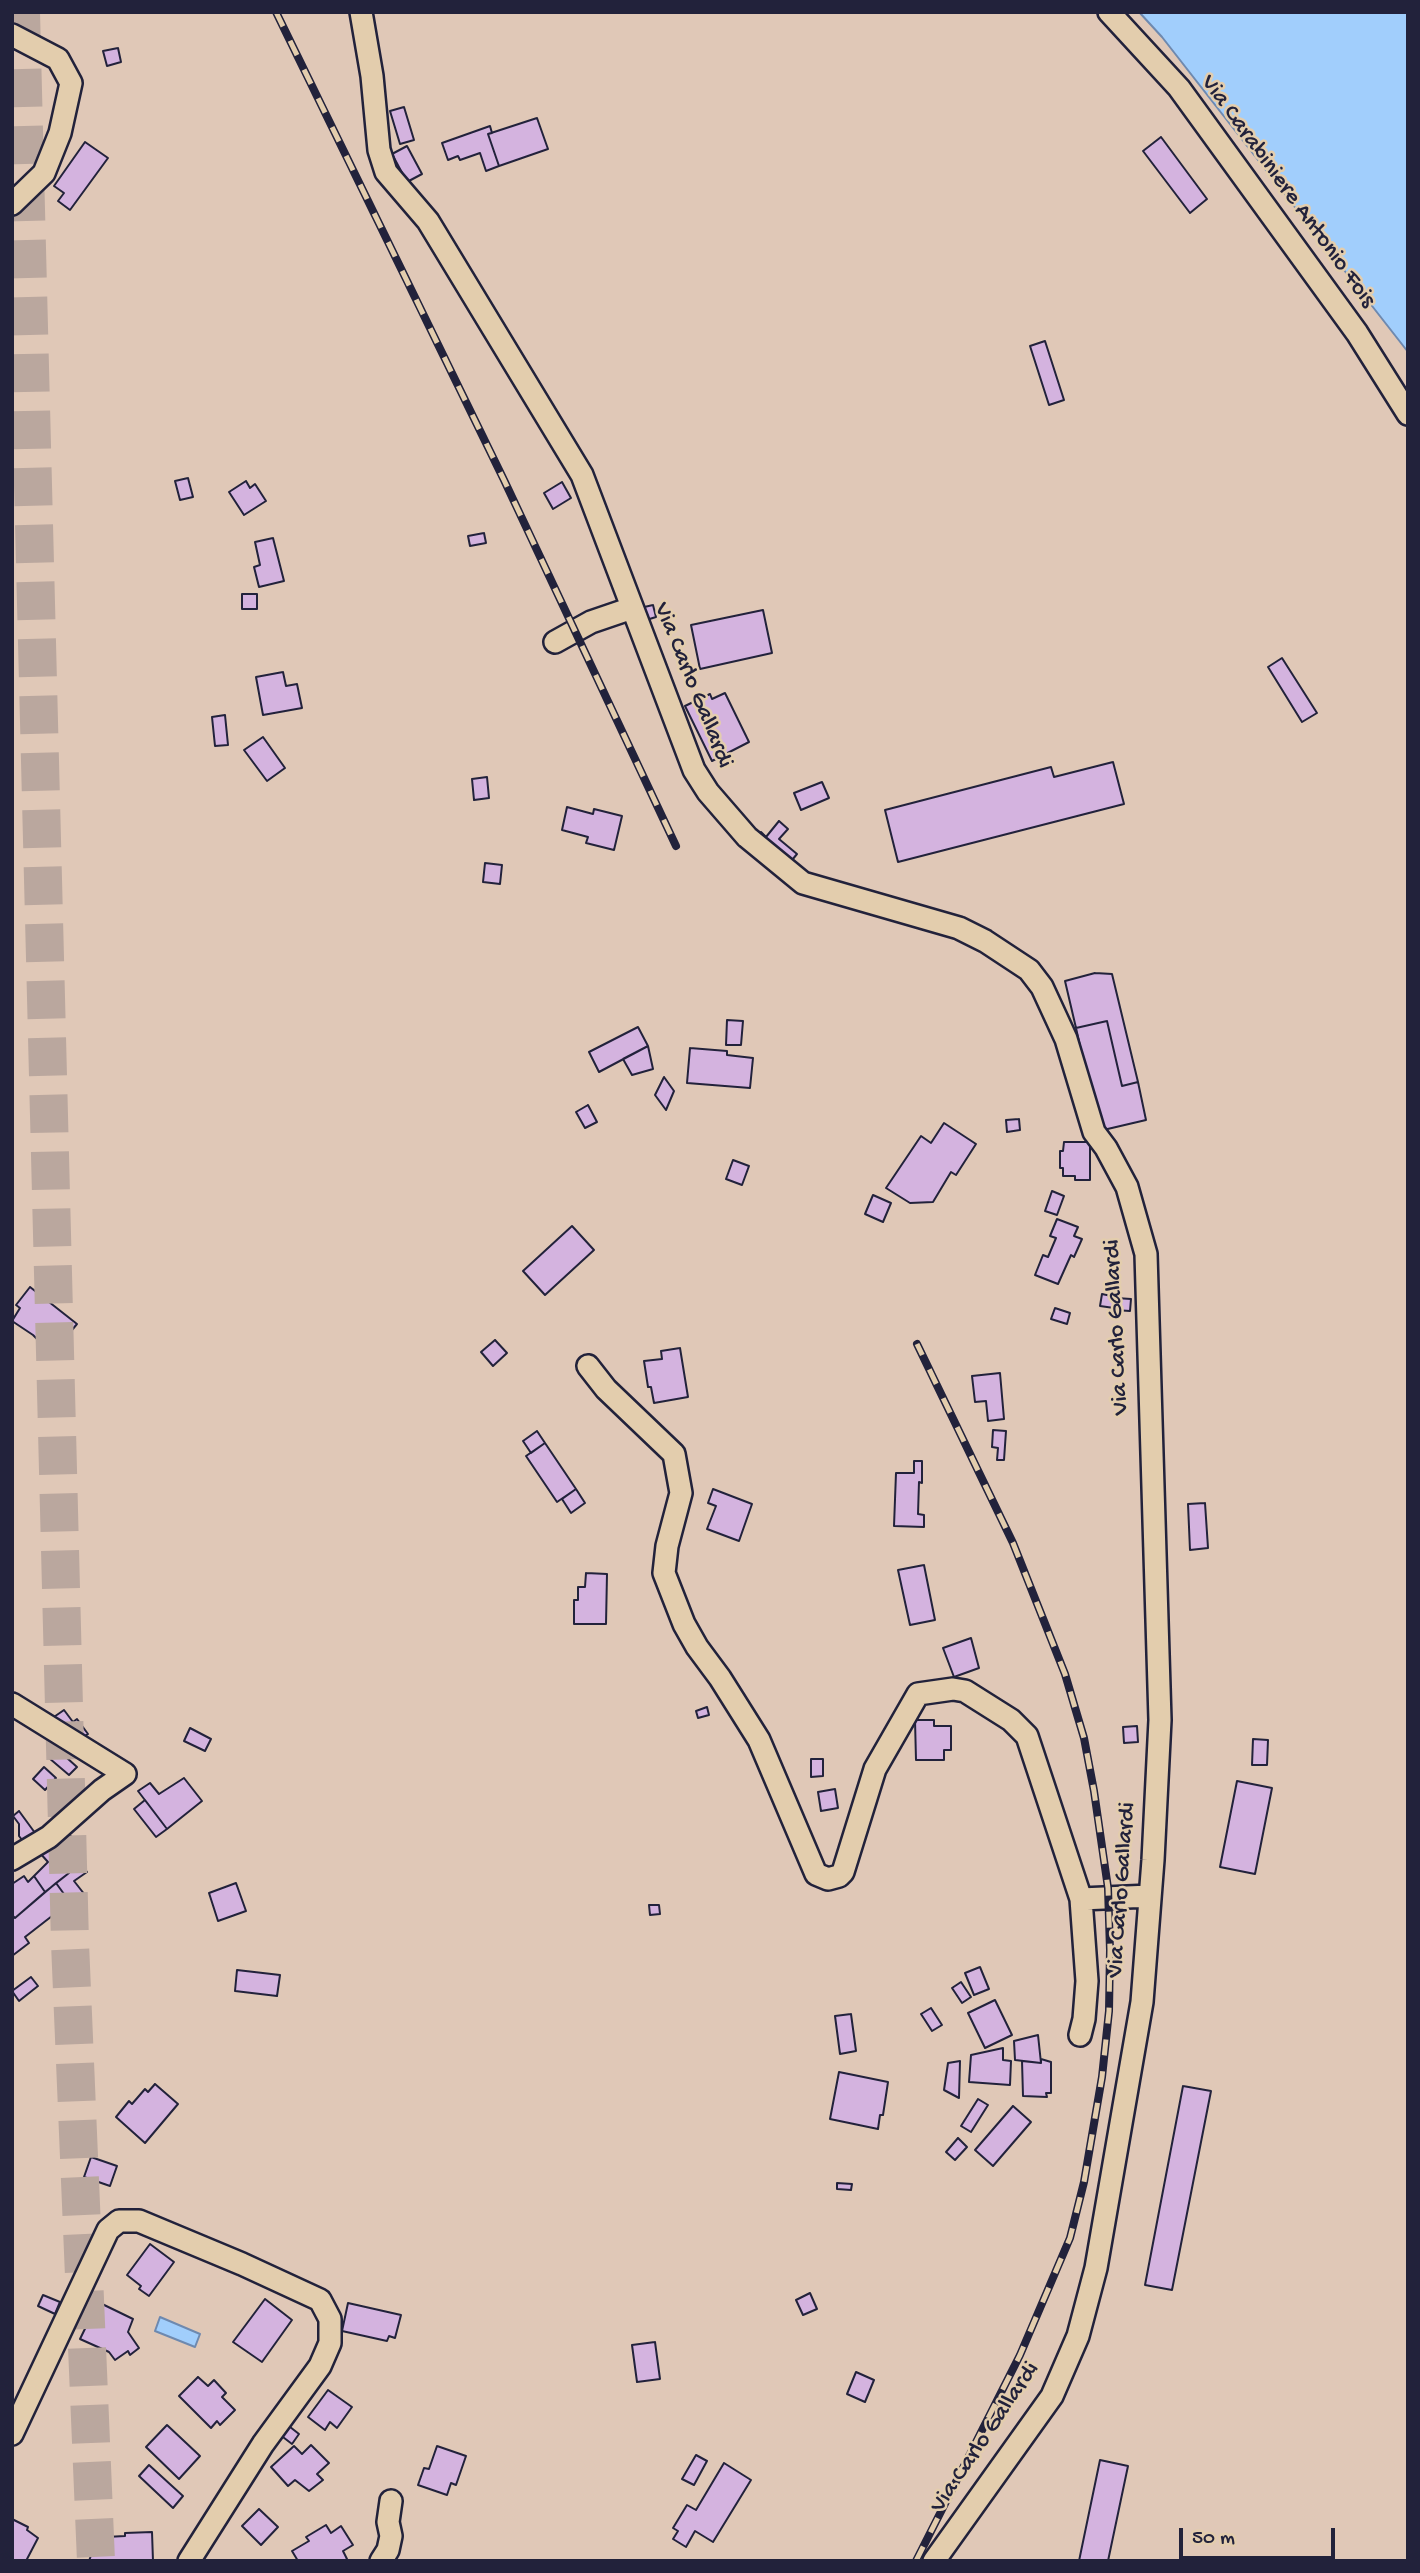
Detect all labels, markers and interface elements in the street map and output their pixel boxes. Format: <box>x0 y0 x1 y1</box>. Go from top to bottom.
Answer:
street label: Via Carabiniere Antonio Fois <box>1193 70 1381 314</box>
street label: Via Carlo Gallardi <box>646 599 738 773</box>
street label: Via Carlo Gallardi <box>1099 1238 1137 1416</box>
street label: Via Carlo Gallardi <box>1102 1801 1144 1979</box>
street label: Via Carlo Gallardi <box>925 2357 1047 2519</box>
scale bar <box>1182 2514 1338 2558</box>
text: 50 m <box>1192 2527 1235 2552</box>

